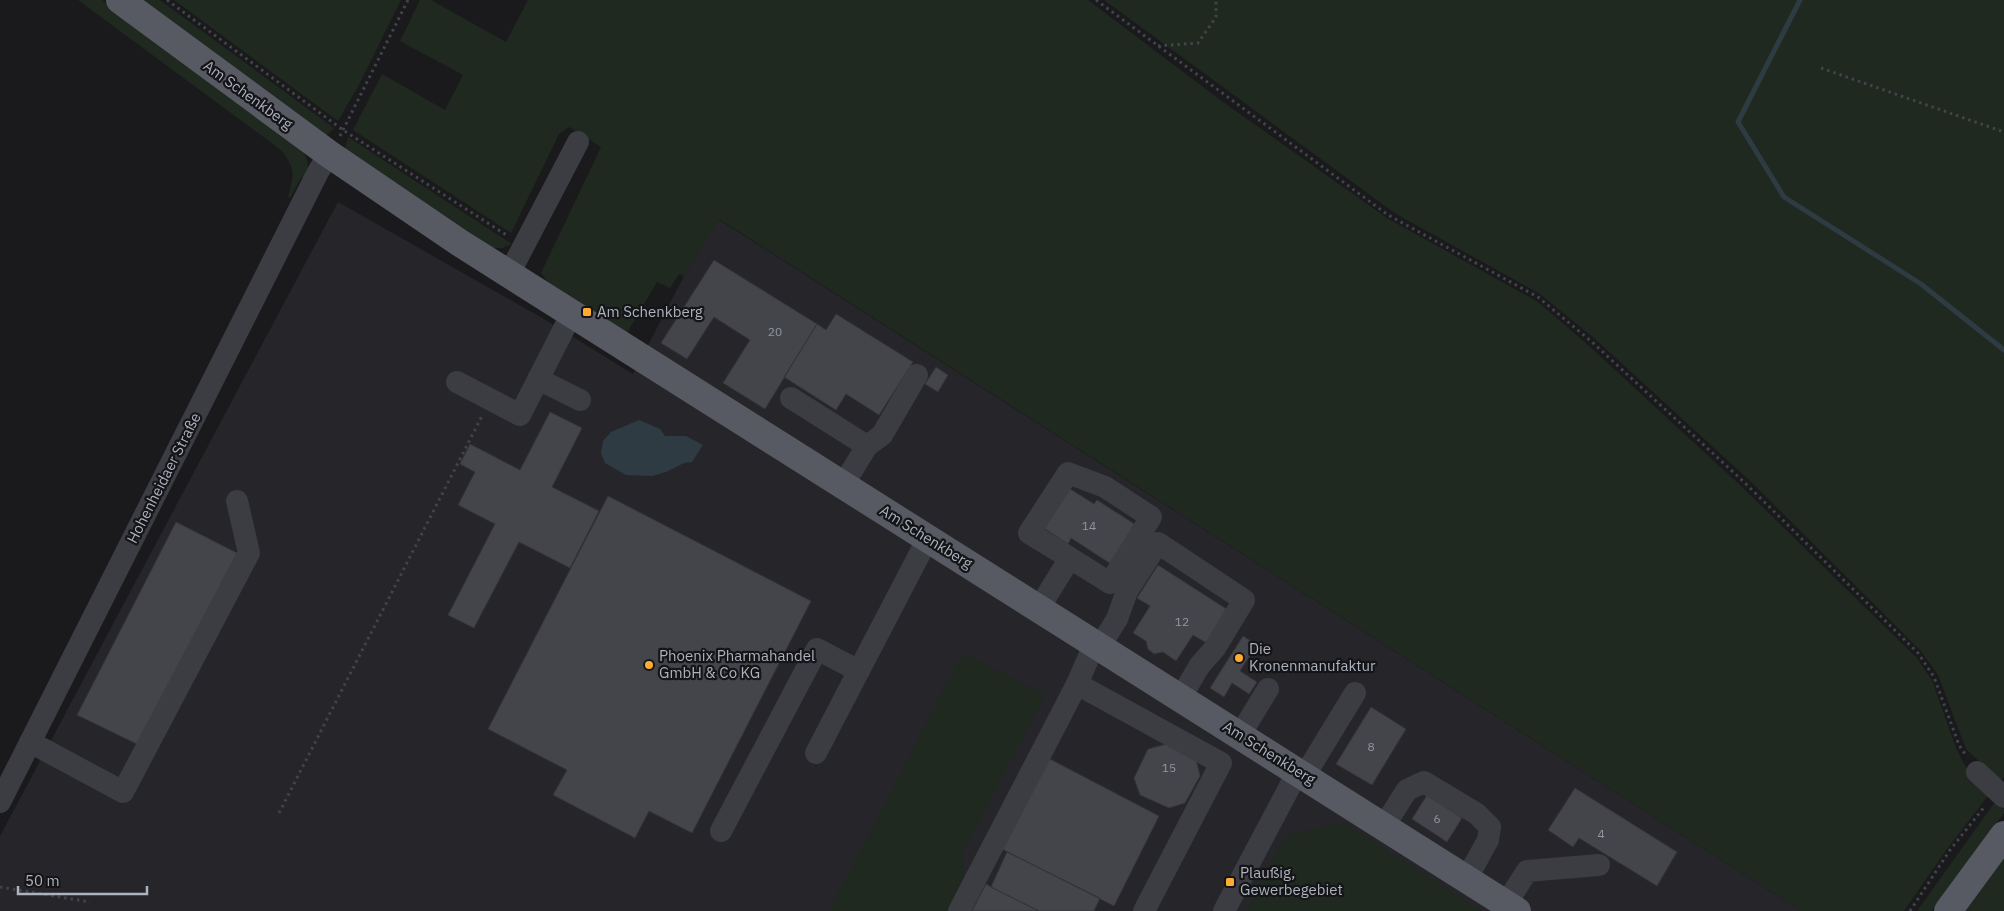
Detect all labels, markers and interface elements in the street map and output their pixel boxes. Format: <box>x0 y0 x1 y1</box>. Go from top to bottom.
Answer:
street label: Am Schenkberg <box>200 56 297 133</box>
place label: Am Schenkberg <box>597 302 703 321</box>
marker: Am Schenkberg <box>581 306 593 318</box>
house number: 20 <box>768 324 782 339</box>
street label: Hohenheidaer Straße <box>122 409 205 546</box>
street label: Am Schenkberg <box>876 501 976 573</box>
house number: 14 <box>1082 518 1096 533</box>
house number: 12 <box>1175 614 1189 629</box>
place label: Die Kronenmanufaktur <box>1249 639 1376 675</box>
place label: Phoenix Pharmahandel GmbH & Co KG <box>659 646 815 682</box>
marker: Die Kronenmanufaktur <box>1233 652 1245 664</box>
marker: Phoenix Pharmahandel GmbH & Co KG <box>643 659 655 671</box>
street label: Am Schenkberg <box>1219 717 1319 789</box>
house number: 8 <box>1367 739 1375 754</box>
house number: 15 <box>1162 760 1176 775</box>
house number: 6 <box>1433 811 1441 826</box>
house number: 4 <box>1597 826 1605 841</box>
place label: Plaußig, Gewerbegebiet <box>1240 863 1343 899</box>
scale bar <box>18 864 146 896</box>
text: 50 m <box>25 871 60 890</box>
marker: Plaußig, Gewerbegebiet <box>1224 876 1236 888</box>

